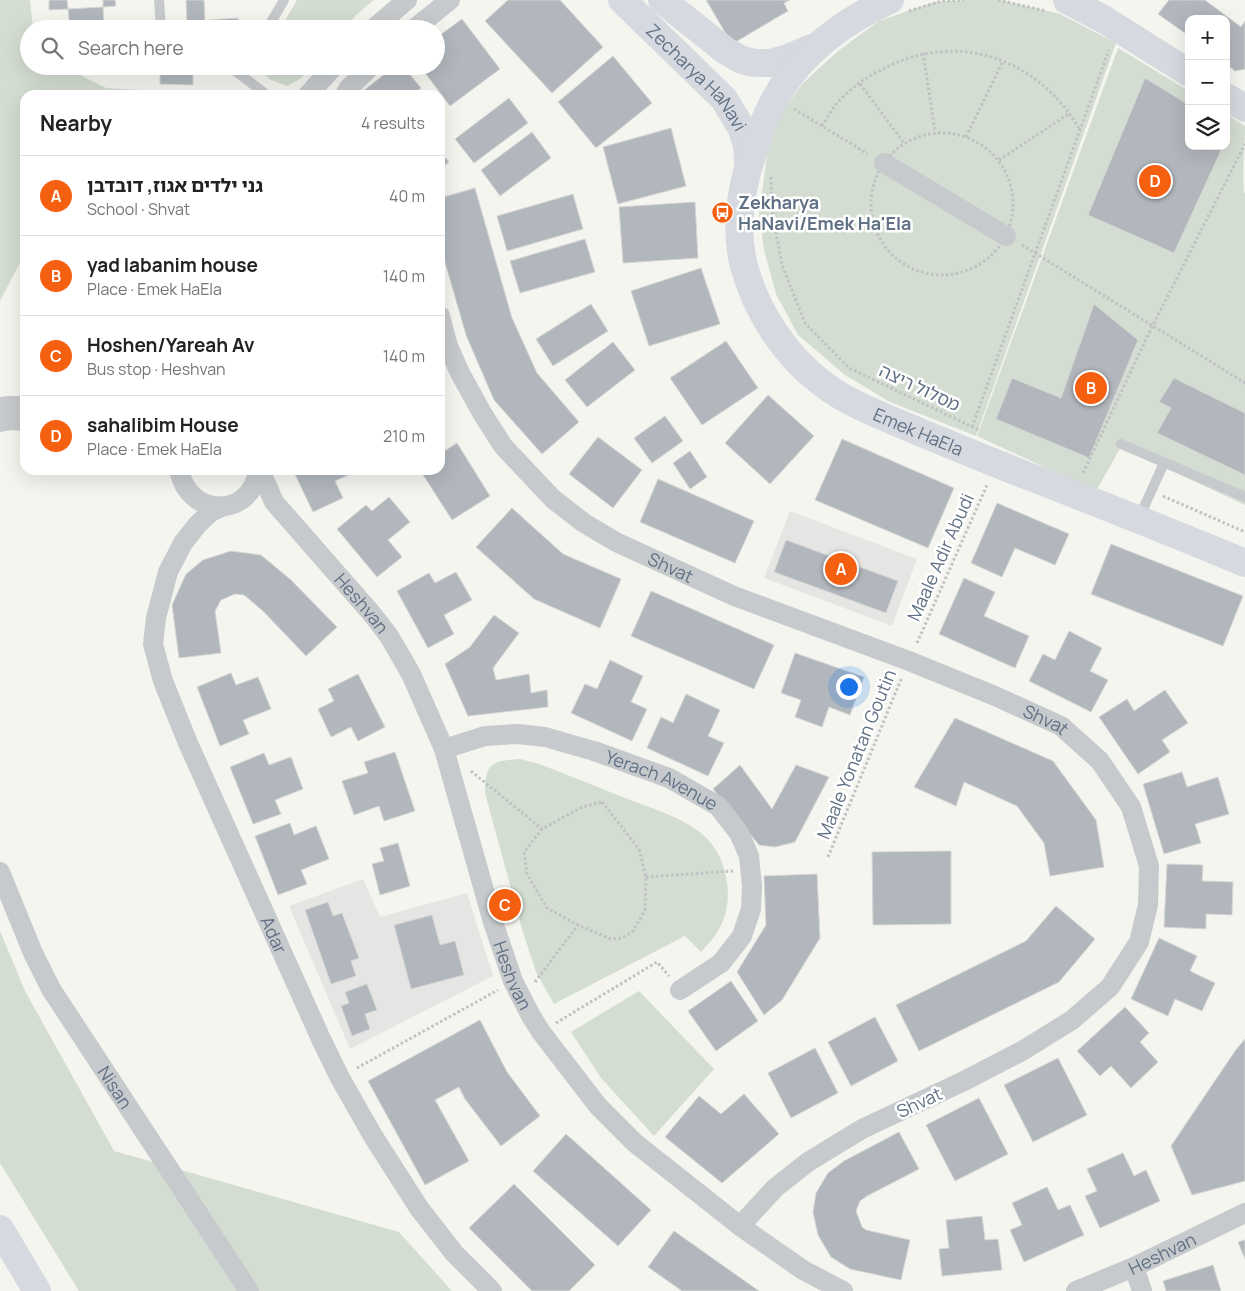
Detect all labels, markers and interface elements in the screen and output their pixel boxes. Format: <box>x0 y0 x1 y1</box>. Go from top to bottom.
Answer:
map controls <box>1185 15 1230 150</box>
button: + <box>1185 15 1230 60</box>
street label: Zecharya HaNavi <box>641 18 752 136</box>
search box <box>20 20 445 75</box>
icon: search <box>38 34 66 62</box>
text: Search here <box>78 35 184 61</box>
button: − <box>1185 60 1230 105</box>
button: layers <box>1185 105 1230 150</box>
text: Nearby <box>40 109 112 137</box>
text: 4 results <box>361 112 425 134</box>
pin: D <box>1139 162 1171 200</box>
text: גני ילדים אגוז, דובדבן <box>87 172 263 198</box>
text: A <box>51 185 61 207</box>
text: 40 m <box>389 185 425 207</box>
place label: Zekharya HaNavi/Emek Ha'Ela <box>738 190 911 235</box>
text: School · Shvat <box>87 198 190 220</box>
bus stop icon: Zekharya HaNavi/Emek Ha'Ela <box>710 200 734 224</box>
text: yad labanim house <box>87 252 258 278</box>
text: B <box>51 265 61 287</box>
text: 140 m <box>383 265 425 287</box>
text: Place · Emek HaEla <box>87 278 222 300</box>
text: Hoshen/Yareah Av <box>87 332 254 358</box>
text: C <box>50 345 62 367</box>
text: 140 m <box>383 345 425 367</box>
text: Bus stop · Heshvan <box>87 358 226 380</box>
street label: מסלול ריצה <box>876 358 965 416</box>
pin: B <box>1075 369 1107 407</box>
street label: Emek HaEla <box>870 402 967 461</box>
text: sahalibim House <box>87 412 239 438</box>
text: D <box>50 425 62 447</box>
text: 210 m <box>383 425 425 447</box>
text: Place · Emek HaEla <box>87 438 222 460</box>
street label: Maale Adir Abudi <box>901 489 979 625</box>
street label: Shvat <box>644 546 698 588</box>
pin: A <box>825 550 857 588</box>
street label: Heshvan <box>329 568 395 638</box>
street label: Maale Yonatan Goutin <box>811 666 901 842</box>
your location <box>836 674 862 700</box>
street label: Shvat <box>1019 698 1075 740</box>
street label: Yerach Avenue <box>602 744 722 816</box>
pin: C <box>489 886 521 924</box>
street label: Adar <box>255 912 293 958</box>
street label: Heshvan <box>488 938 538 1014</box>
street label: Nisan <box>92 1061 138 1113</box>
street label: Shvat <box>892 1081 946 1123</box>
street label: Heshvan <box>1124 1227 1200 1280</box>

